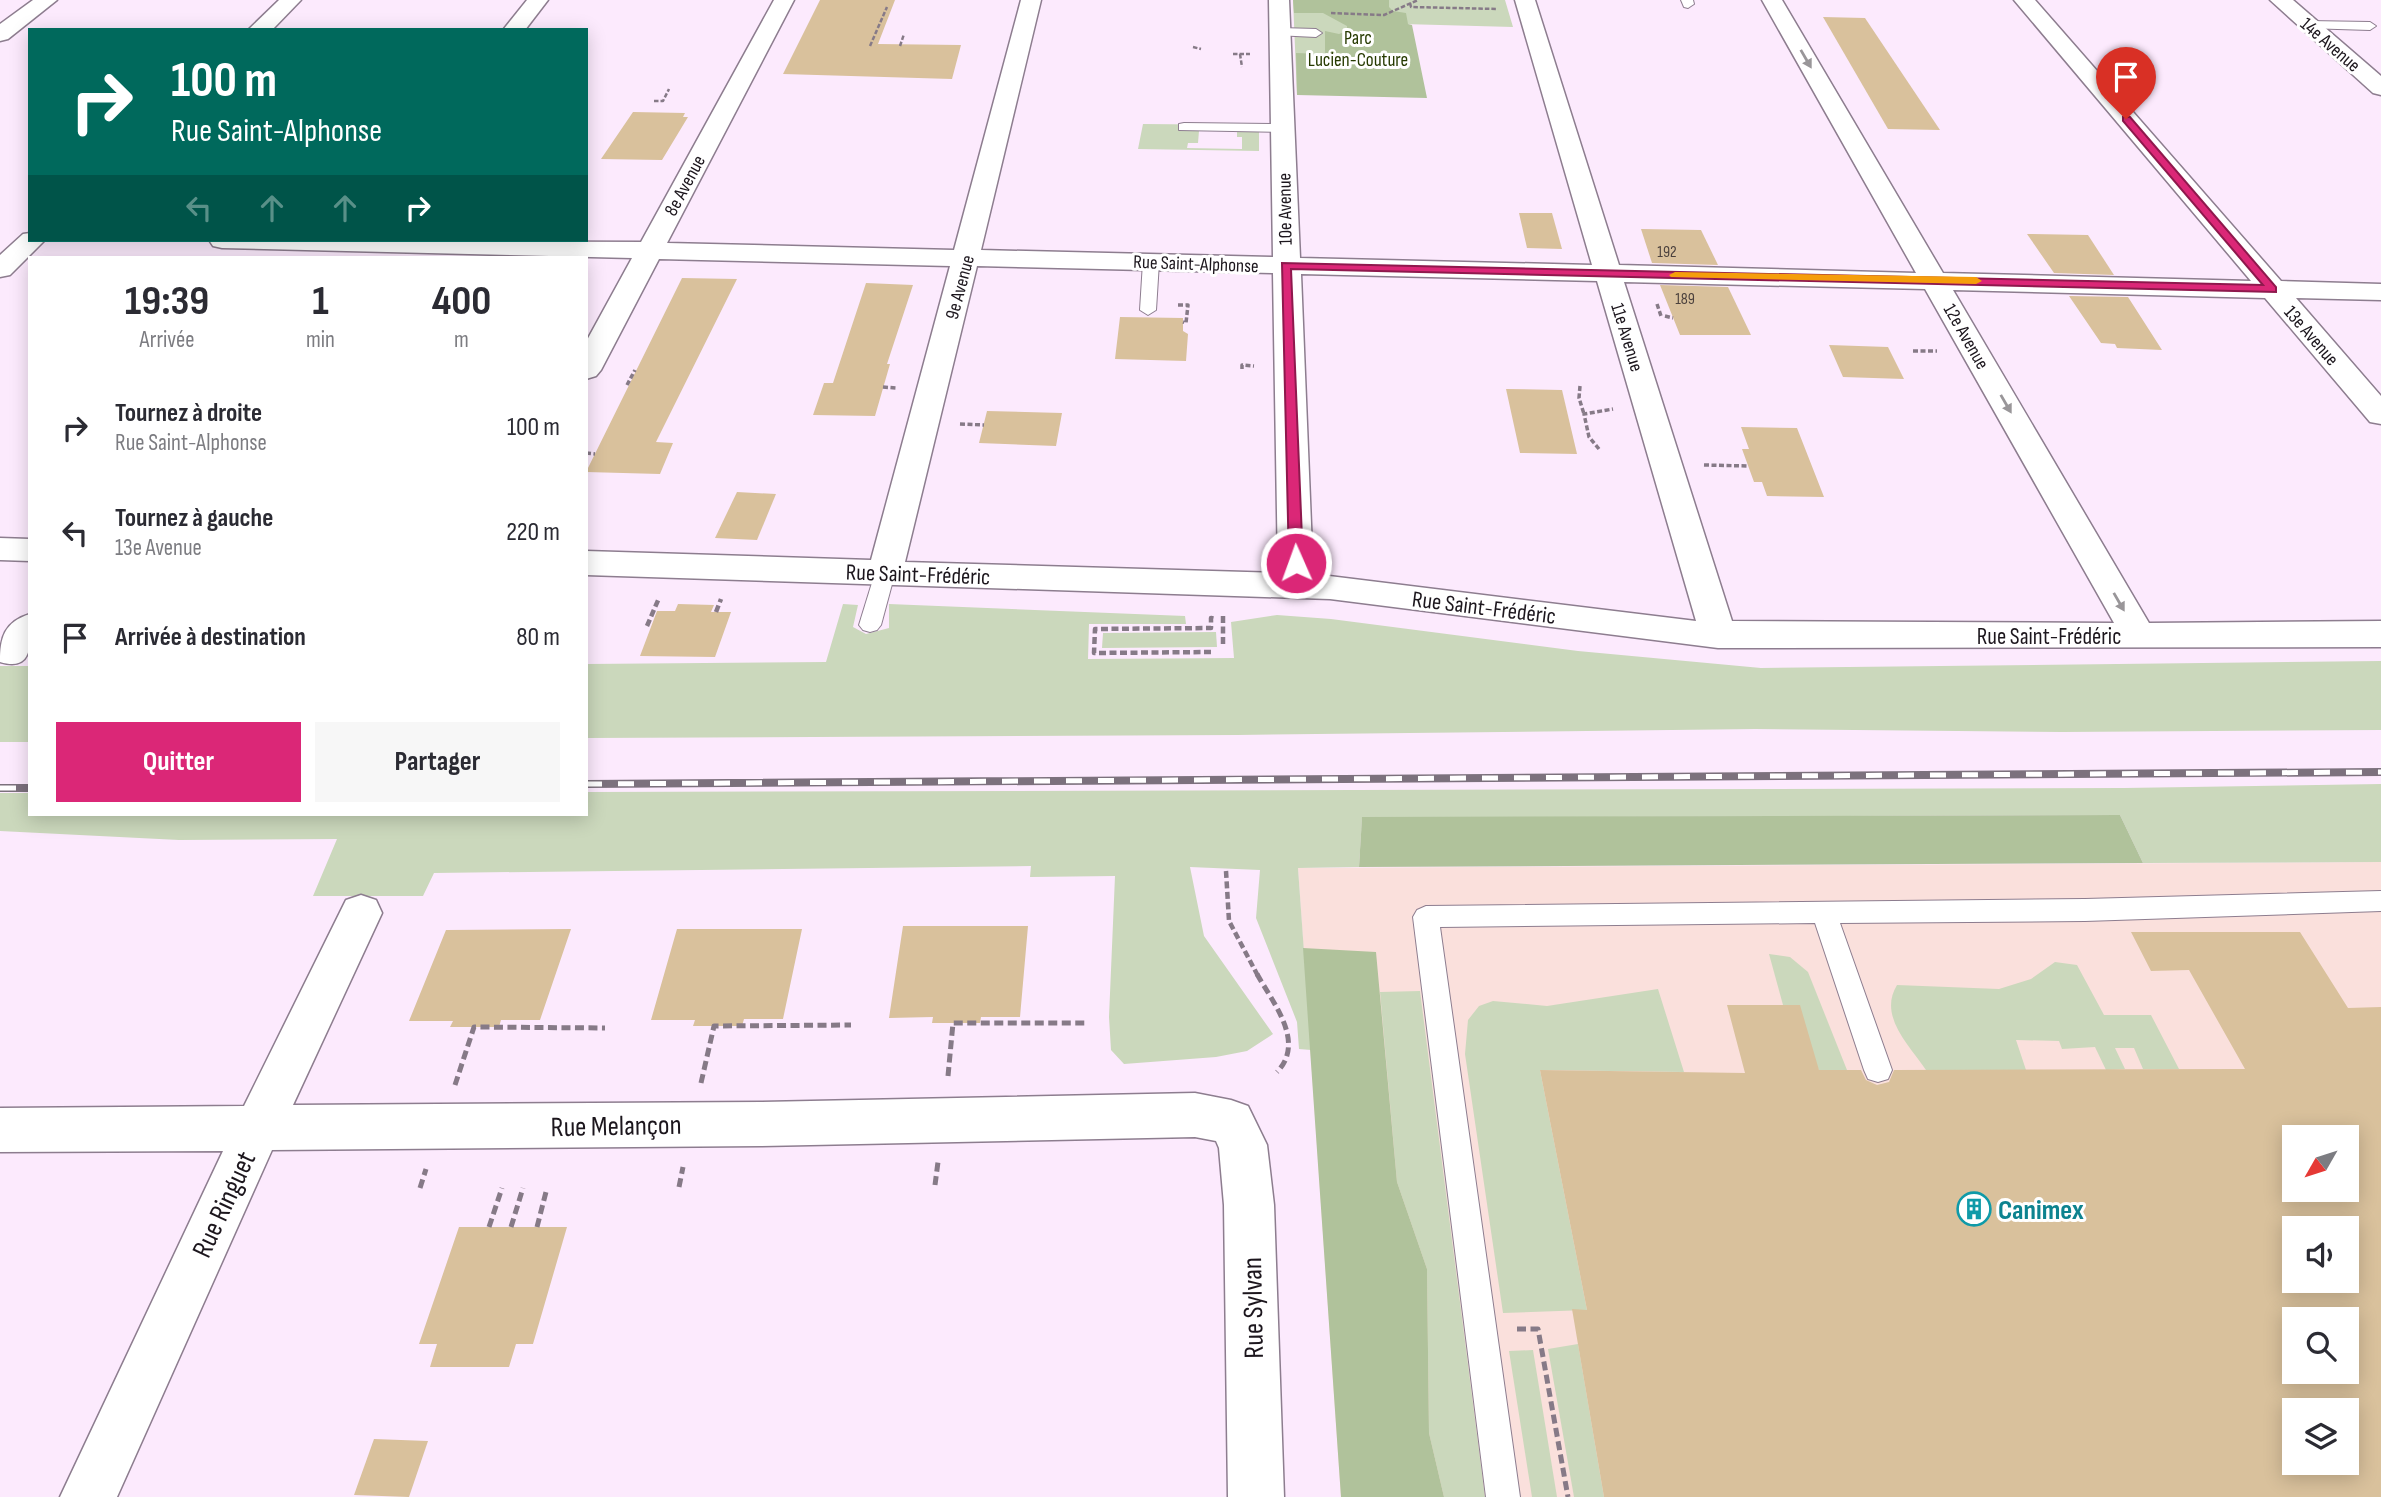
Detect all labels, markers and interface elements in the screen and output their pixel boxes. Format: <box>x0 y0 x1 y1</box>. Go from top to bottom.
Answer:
street label: 14e Avenue <box>2295 13 2365 77</box>
park label: Parc Lucien-Couture <box>1308 27 1408 72</box>
pin <box>2096 47 2156 119</box>
one-way arrow <box>1800 49 1812 69</box>
text: 100 m <box>171 52 277 111</box>
icon: right <box>56 56 147 147</box>
icon: arrive <box>2107 58 2145 96</box>
text: Rue Saint-Alphonse <box>171 112 382 151</box>
street label: 8e Avenue <box>660 151 711 220</box>
street label: 10e Avenue <box>1273 173 1298 245</box>
icon: left <box>180 189 218 227</box>
icon: ahead <box>253 189 291 227</box>
icon: ahead <box>326 189 364 227</box>
icon: right <box>399 189 437 227</box>
house number: 192 <box>1657 243 1677 262</box>
street label: Rue Saint-Alphonse <box>1133 251 1259 278</box>
street label: 9e Avenue <box>941 253 980 322</box>
text: 19:39 <box>125 276 209 327</box>
text: 1 <box>312 276 329 327</box>
text: 400 <box>432 276 491 327</box>
house number: 189 <box>1675 290 1695 309</box>
street label: 11e Avenue <box>1605 300 1648 374</box>
street label: 12e Avenue <box>1938 300 1994 374</box>
street label: 13e Avenue <box>2279 301 2343 371</box>
text: Arrivée <box>140 326 195 354</box>
text: min <box>306 326 335 354</box>
text: m <box>454 326 469 354</box>
one-way arrow <box>2000 395 2012 414</box>
text: Tournez à droite <box>115 398 262 429</box>
icon: right <box>56 409 94 447</box>
text: 100 m <box>507 412 560 443</box>
text: Rue Saint-Alphonse <box>115 429 267 457</box>
text: Tournez à gauche <box>115 503 273 534</box>
icon: left <box>56 514 94 552</box>
text: 220 m <box>506 517 560 548</box>
position arrow <box>1259 526 1333 600</box>
text: 13e Avenue <box>115 534 202 562</box>
street label: Rue Saint-Frédéric <box>845 558 991 592</box>
street label: Rue Saint-Frédéric <box>1410 585 1557 631</box>
one-way arrow <box>2113 592 2125 611</box>
icon: arrive <box>56 619 94 657</box>
text: Arrivée à destination <box>115 622 306 653</box>
text: 80 m <box>516 622 560 653</box>
street label: Rue Saint-Frédéric <box>1977 623 2121 651</box>
button: Quitter <box>56 722 301 802</box>
button: Partager <box>315 722 560 802</box>
street label: Rue Melançon <box>550 1109 682 1144</box>
north arrow <box>2282 1125 2359 1202</box>
map controls <box>2282 1125 2359 1475</box>
street label: Rue Ringuet <box>186 1146 263 1263</box>
building icon: Canimex <box>1955 1190 1993 1228</box>
place label: Canimex <box>1998 1194 2084 1227</box>
button: sound <box>2282 1216 2359 1293</box>
street label: Rue Sylvan <box>1236 1257 1271 1359</box>
button: search <box>2282 1307 2359 1384</box>
button: layers <box>2282 1398 2359 1475</box>

